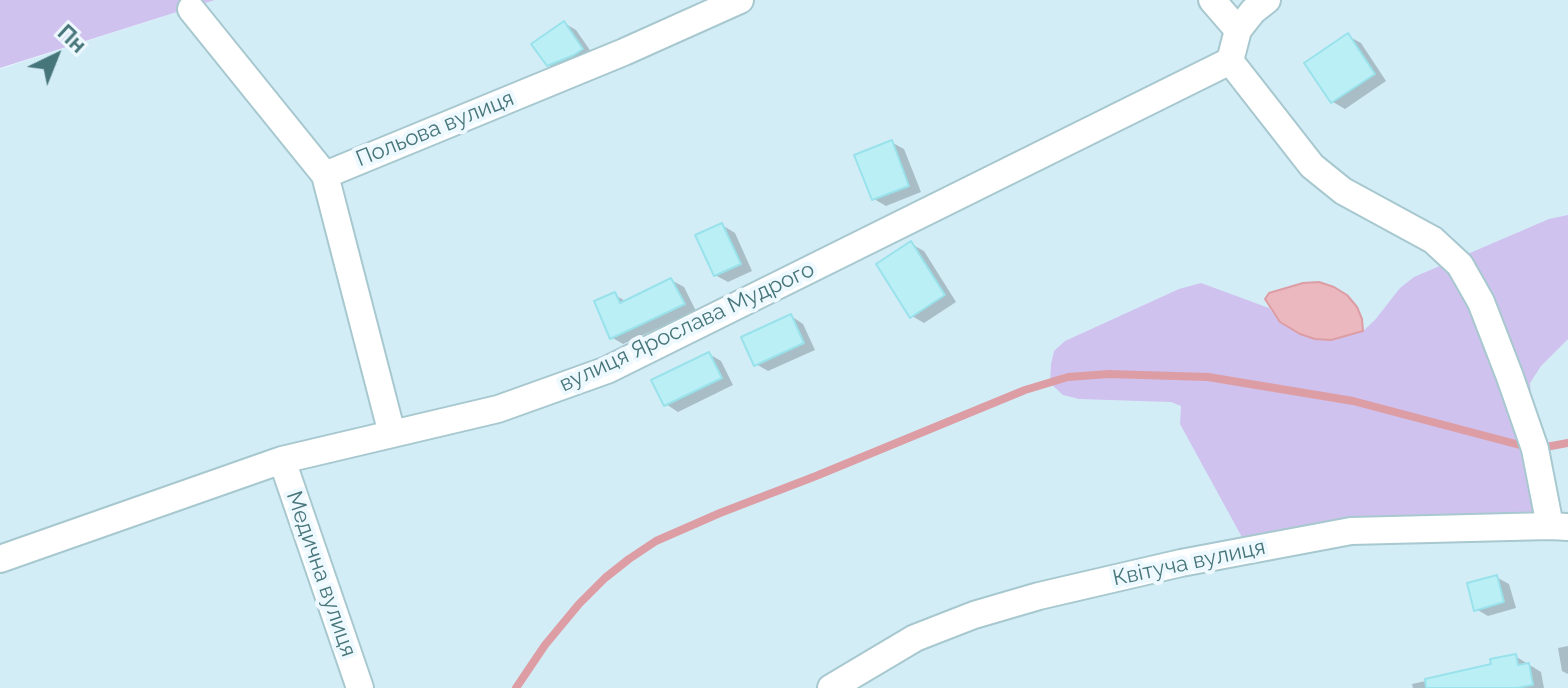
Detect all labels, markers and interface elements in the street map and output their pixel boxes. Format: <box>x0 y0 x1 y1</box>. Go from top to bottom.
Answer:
north arrow <box>16 16 96 96</box>
text: Пн <box>53 19 92 58</box>
street label: Польова вулиця <box>352 85 518 173</box>
street label: вулиця Ярослава Мудрого <box>555 256 819 398</box>
street label: Медична вулиця <box>280 488 362 660</box>
street label: Квітуча вулиця <box>1110 534 1268 592</box>

